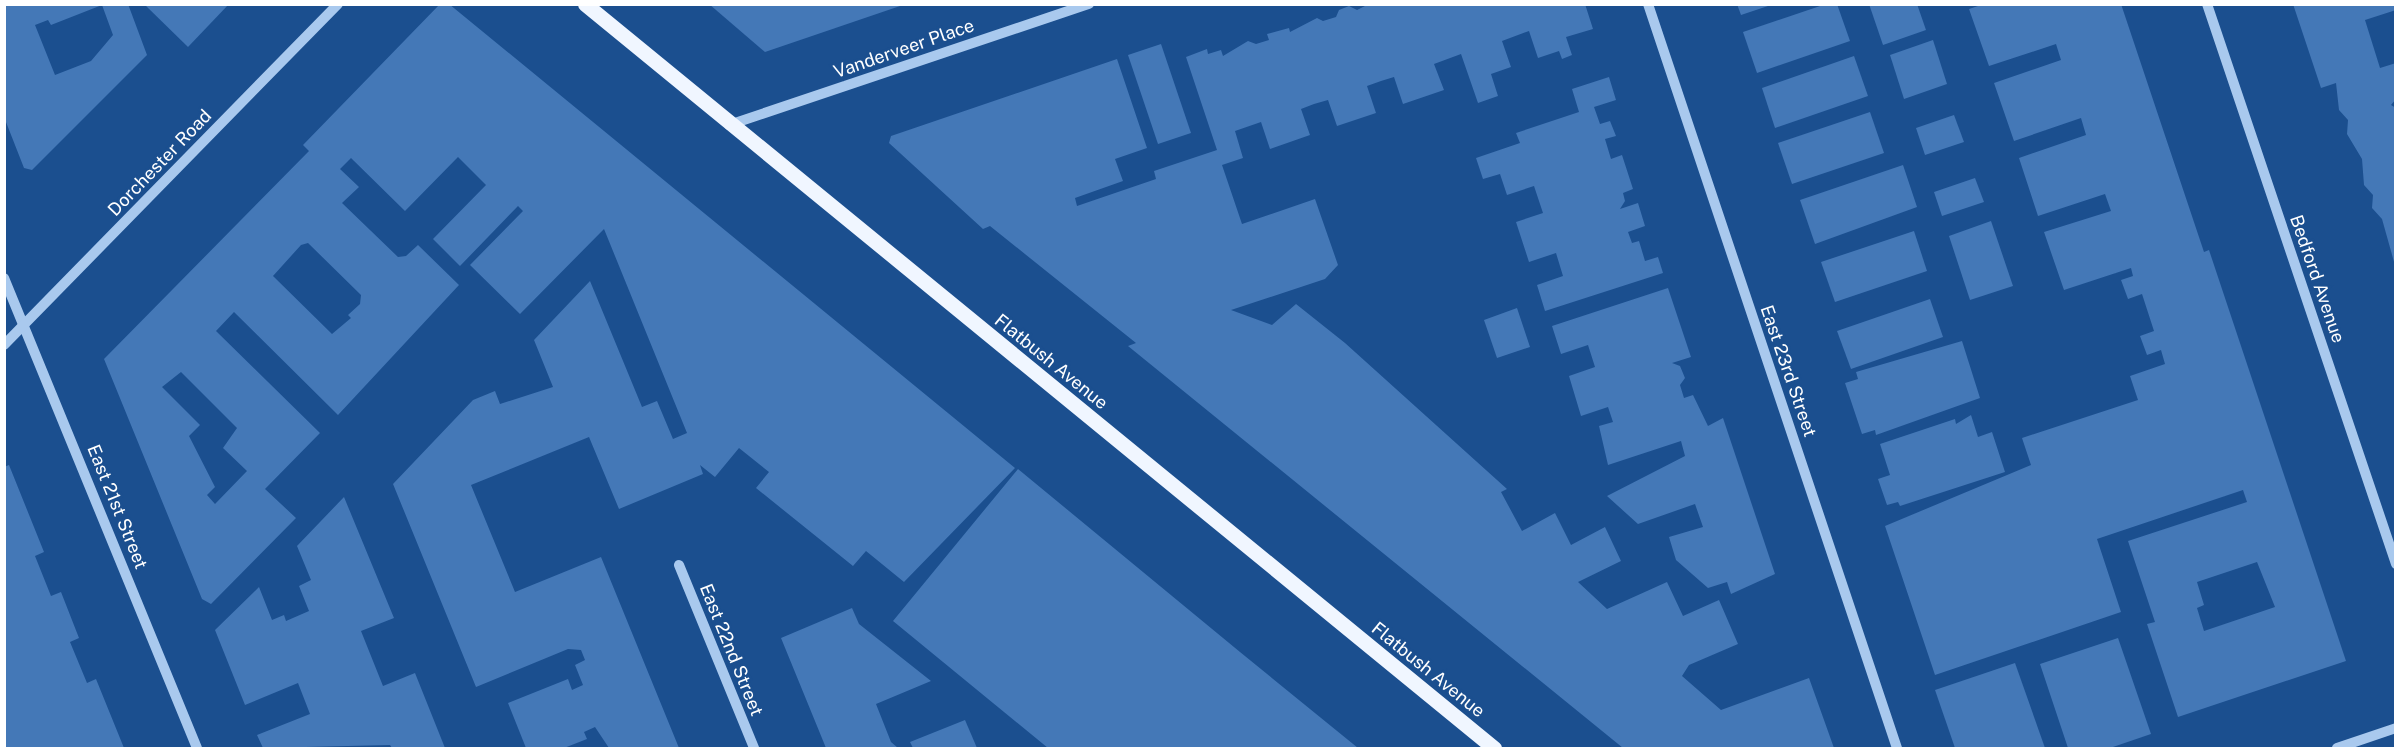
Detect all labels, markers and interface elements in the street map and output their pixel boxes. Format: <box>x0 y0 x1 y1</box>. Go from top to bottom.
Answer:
street label: Vanderveer Place <box>831 15 977 83</box>
street label: Dorchester Road <box>104 105 216 221</box>
street label: Bedford Avenue <box>2285 212 2349 346</box>
street label: East 23rd Street <box>1755 302 1821 440</box>
street label: Flatbush Avenue <box>990 310 1112 414</box>
street label: East 21st Street <box>82 442 152 572</box>
street label: East 22nd Street <box>695 581 767 719</box>
street label: Flatbush Avenue <box>1367 618 1489 722</box>

